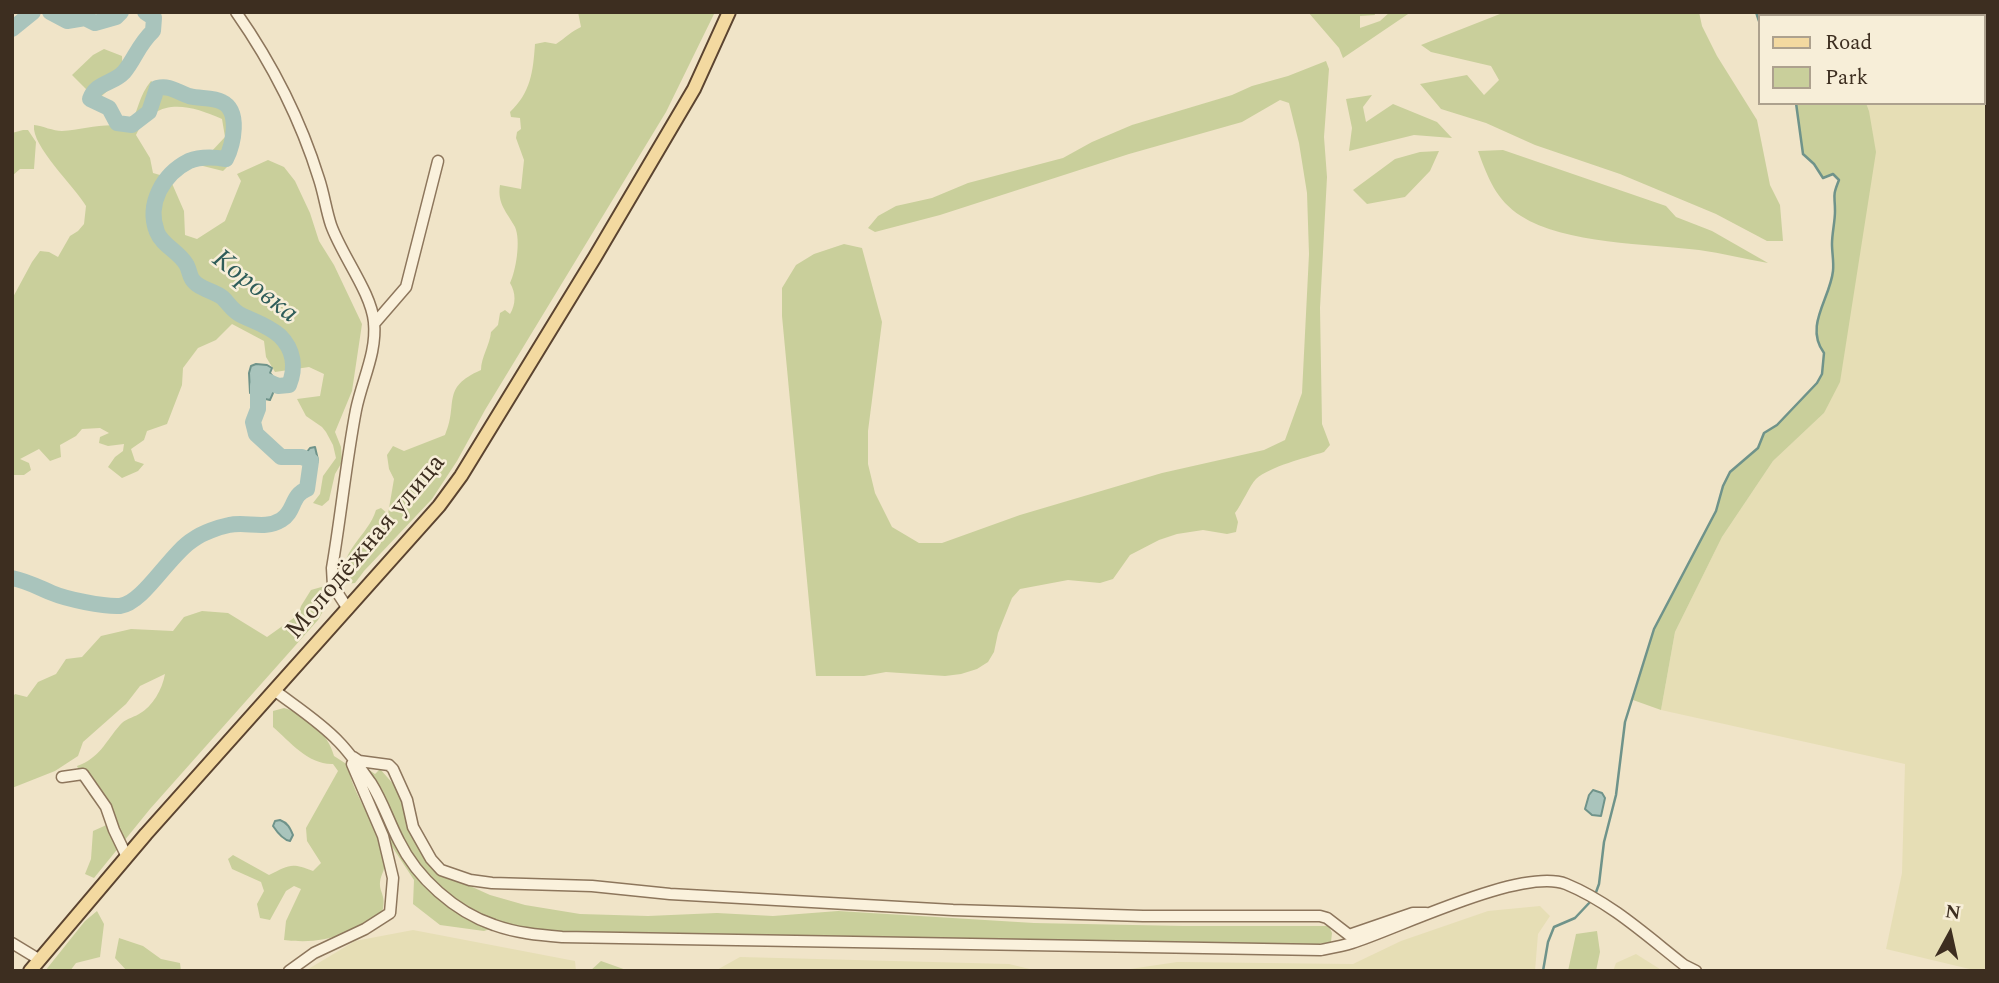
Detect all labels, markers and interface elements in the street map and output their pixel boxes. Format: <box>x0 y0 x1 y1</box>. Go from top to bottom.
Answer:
legend <box>1758 14 1985 105</box>
text: Road <box>1825 27 1872 59</box>
text: Park <box>1825 62 1868 94</box>
water label: Коровка <box>204 244 304 332</box>
street label: Молодёжная улица <box>280 449 454 647</box>
text: N <box>1943 897 1963 928</box>
north arrow <box>1915 899 1985 969</box>

